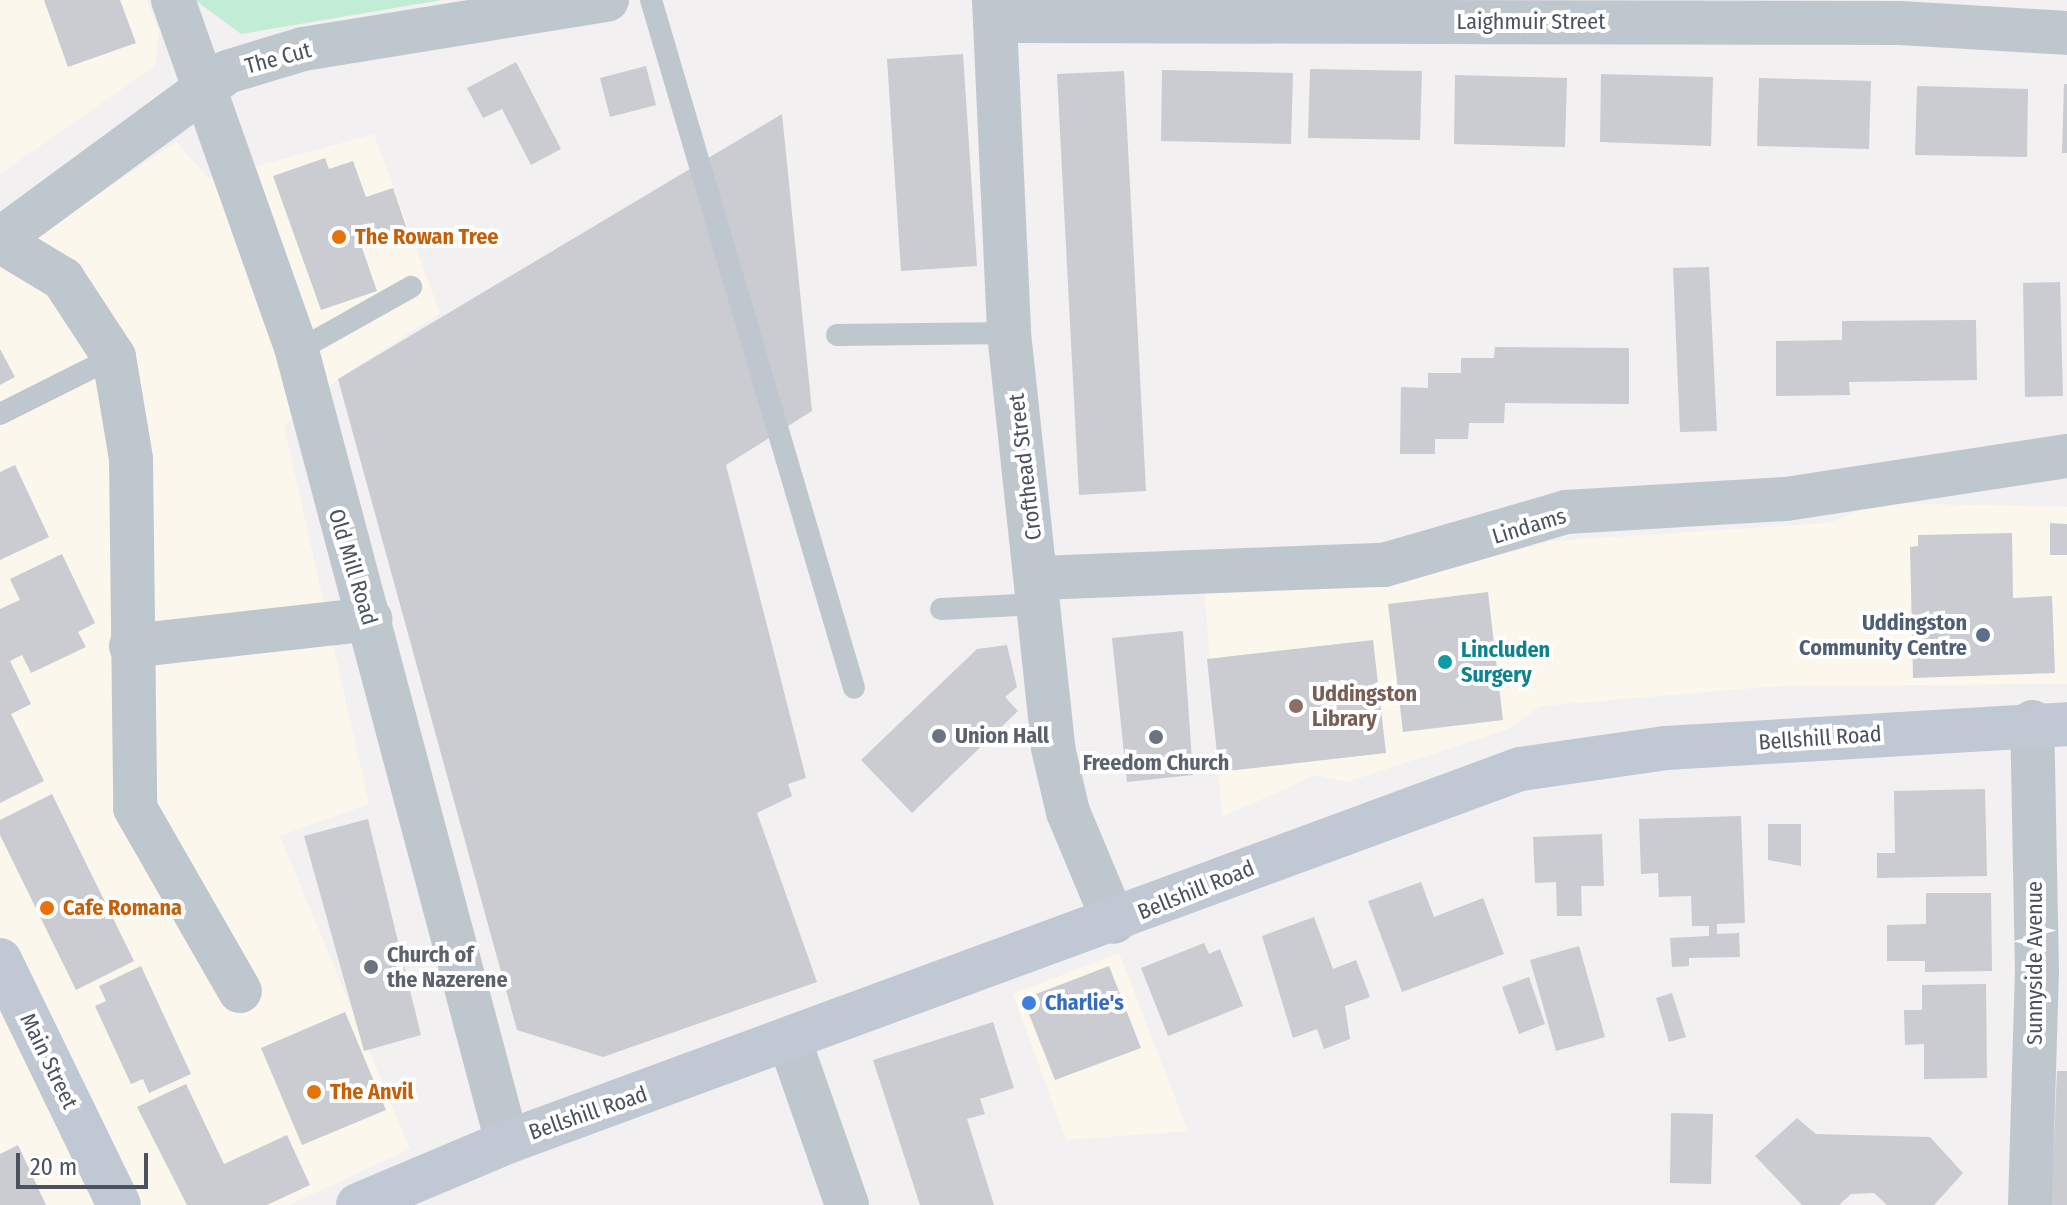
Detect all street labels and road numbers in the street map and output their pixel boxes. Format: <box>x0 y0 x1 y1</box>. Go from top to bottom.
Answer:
street label: Laighmuir Street <box>1457 9 1605 35</box>
street label: The Cut <box>242 37 314 79</box>
street label: Crofthead Street <box>1003 392 1047 542</box>
street label: Lindams <box>1489 502 1569 550</box>
street label: Old Mill Road <box>323 506 383 628</box>
street label: Bellshill Road <box>1758 721 1882 755</box>
street label: Bellshill Road <box>1134 855 1258 925</box>
street label: Sunnyside Avenue <box>2022 881 2048 1045</box>
street label: Main Street <box>15 1009 83 1113</box>
street label: Bellshill Road <box>525 1080 651 1146</box>

